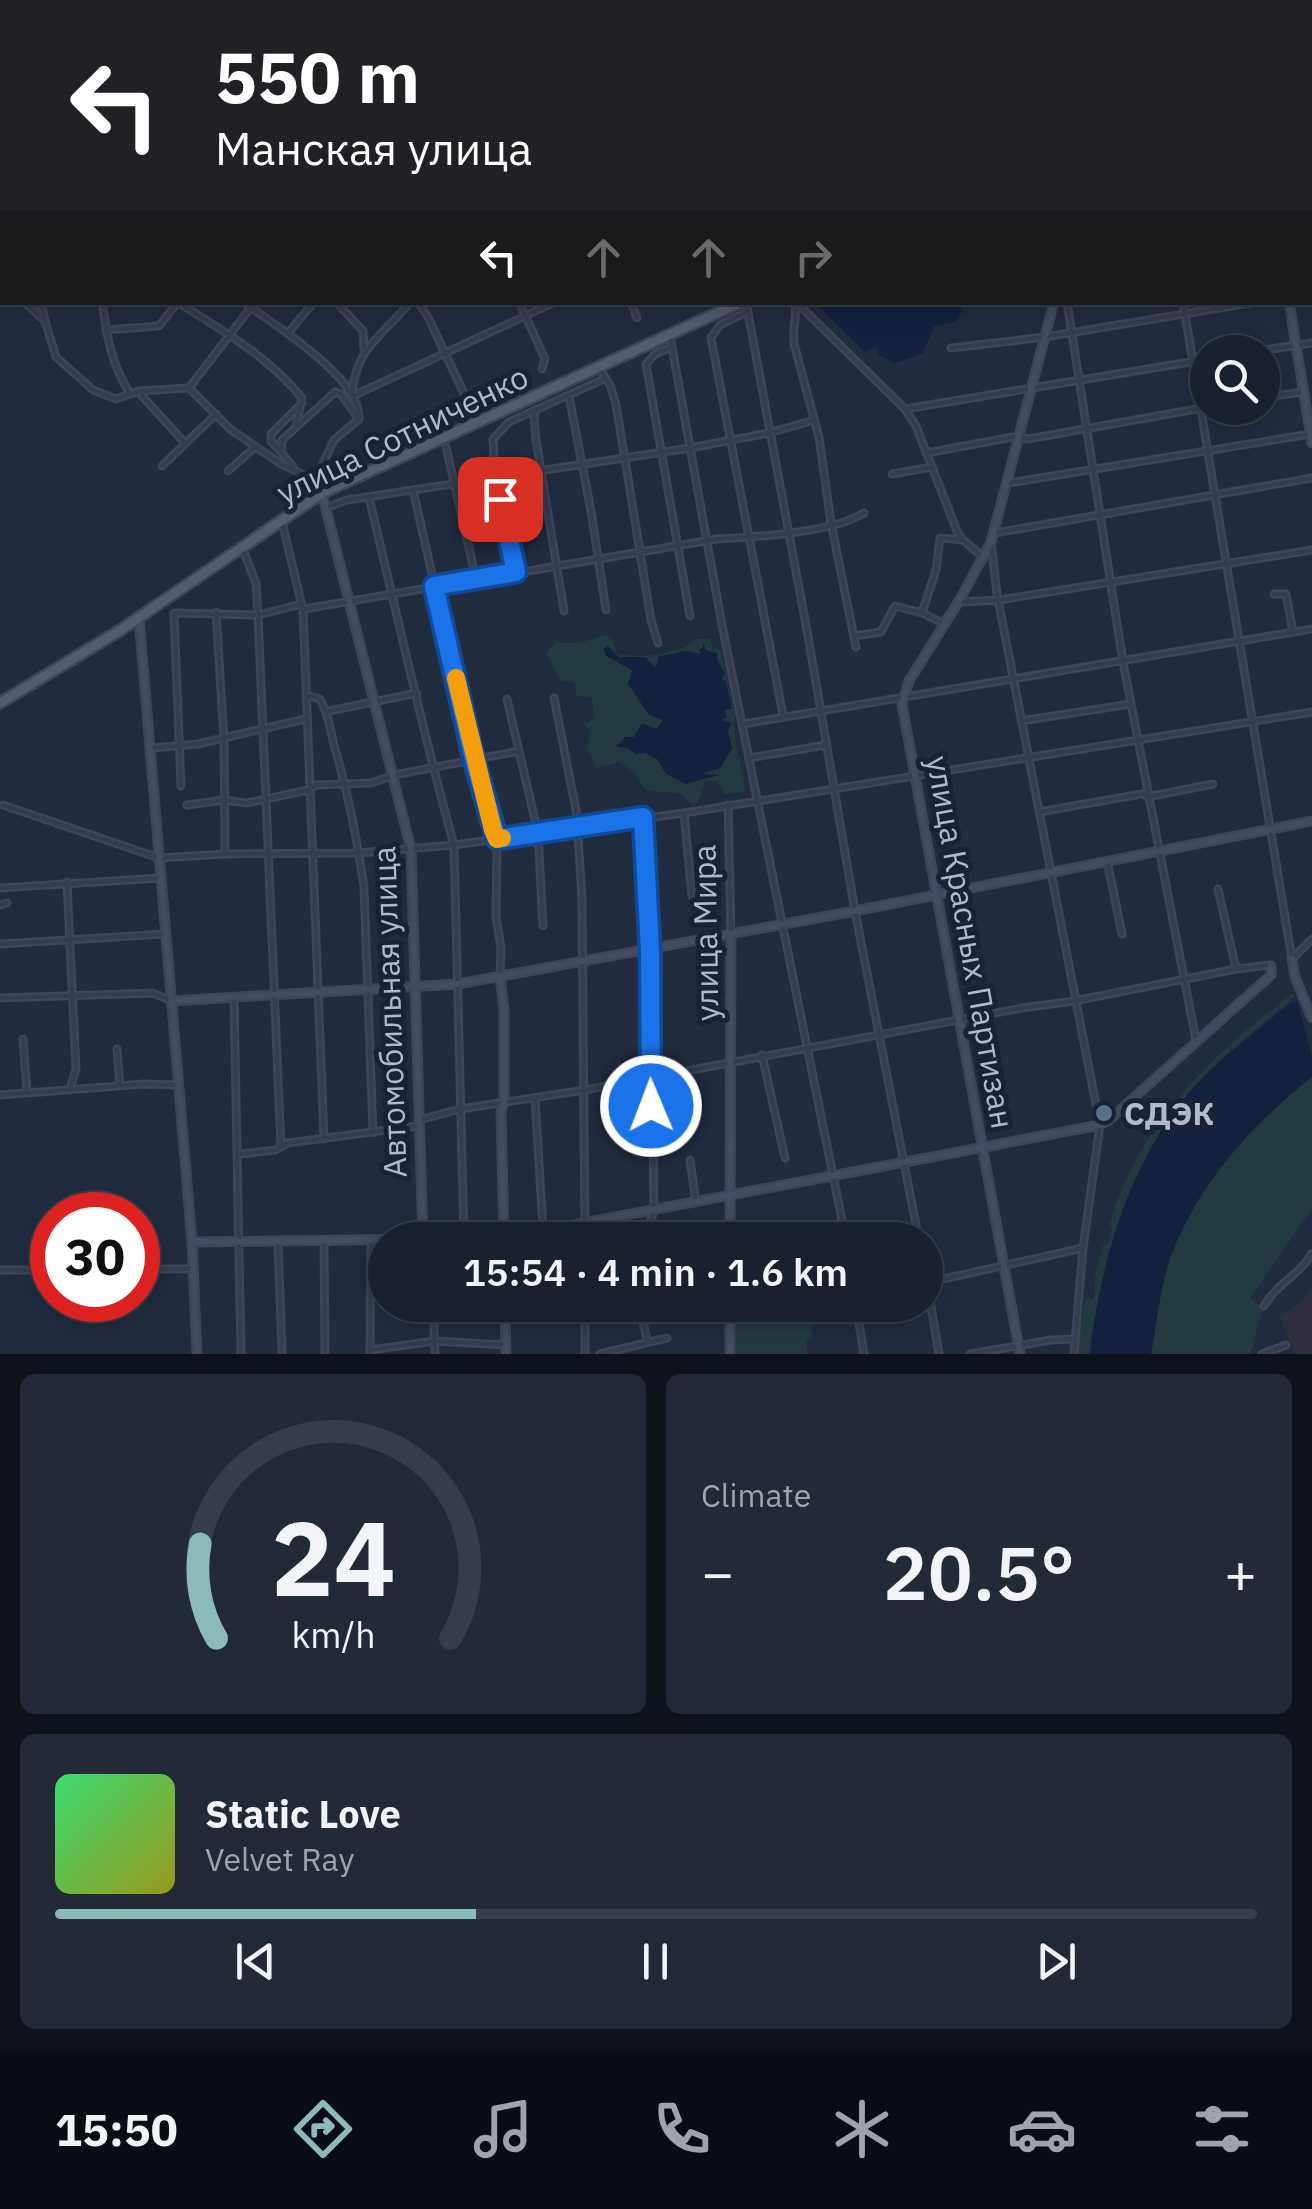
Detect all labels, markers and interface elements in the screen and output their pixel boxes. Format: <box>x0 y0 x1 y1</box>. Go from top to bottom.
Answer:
text: 550 m <box>215 31 420 122</box>
icon: left <box>50 40 180 170</box>
text: Манская улица <box>215 119 532 177</box>
icon: left <box>471 230 526 285</box>
icon: ahead <box>576 230 631 285</box>
icon: ahead <box>681 230 736 285</box>
icon: right <box>786 230 841 285</box>
map controls <box>1190 335 1280 425</box>
button: search <box>1190 335 1280 425</box>
street label: улица Сотниченко <box>269 355 535 513</box>
pin <box>458 457 543 542</box>
icon: arrive <box>473 472 528 527</box>
street label: улица Красных Партизан <box>917 752 1025 1132</box>
street label: улица Мира <box>682 844 728 1022</box>
street label: Автомобильная улица <box>362 845 416 1179</box>
position arrow <box>599 1054 703 1158</box>
place label: СДЭК <box>1124 1092 1214 1134</box>
marker: СДЭК <box>1093 1102 1115 1124</box>
speed limit sign: 30 <box>30 1192 160 1322</box>
text: 15:54 · 4 min · 1.6 km <box>463 1247 848 1296</box>
text: Climate <box>701 1474 811 1516</box>
text: 24 <box>271 1489 395 1625</box>
text: 20.5° <box>883 1523 1075 1621</box>
text: − <box>701 1537 734 1608</box>
text: + <box>1224 1537 1257 1608</box>
text: km/h <box>291 1611 375 1658</box>
text: Static Love <box>205 1789 401 1838</box>
text: Velvet Ray <box>205 1838 354 1880</box>
icon: previous <box>228 1934 283 1989</box>
icon: pause <box>628 1934 683 1989</box>
icon: next <box>1029 1934 1084 1989</box>
icon: directions <box>288 2094 358 2164</box>
icon: music <box>468 2094 538 2164</box>
icon: phone <box>647 2094 717 2164</box>
icon: climate <box>827 2094 897 2164</box>
icon: car <box>1007 2094 1077 2164</box>
icon: filters <box>1187 2094 1257 2164</box>
text: 15:50 <box>55 2100 178 2158</box>

